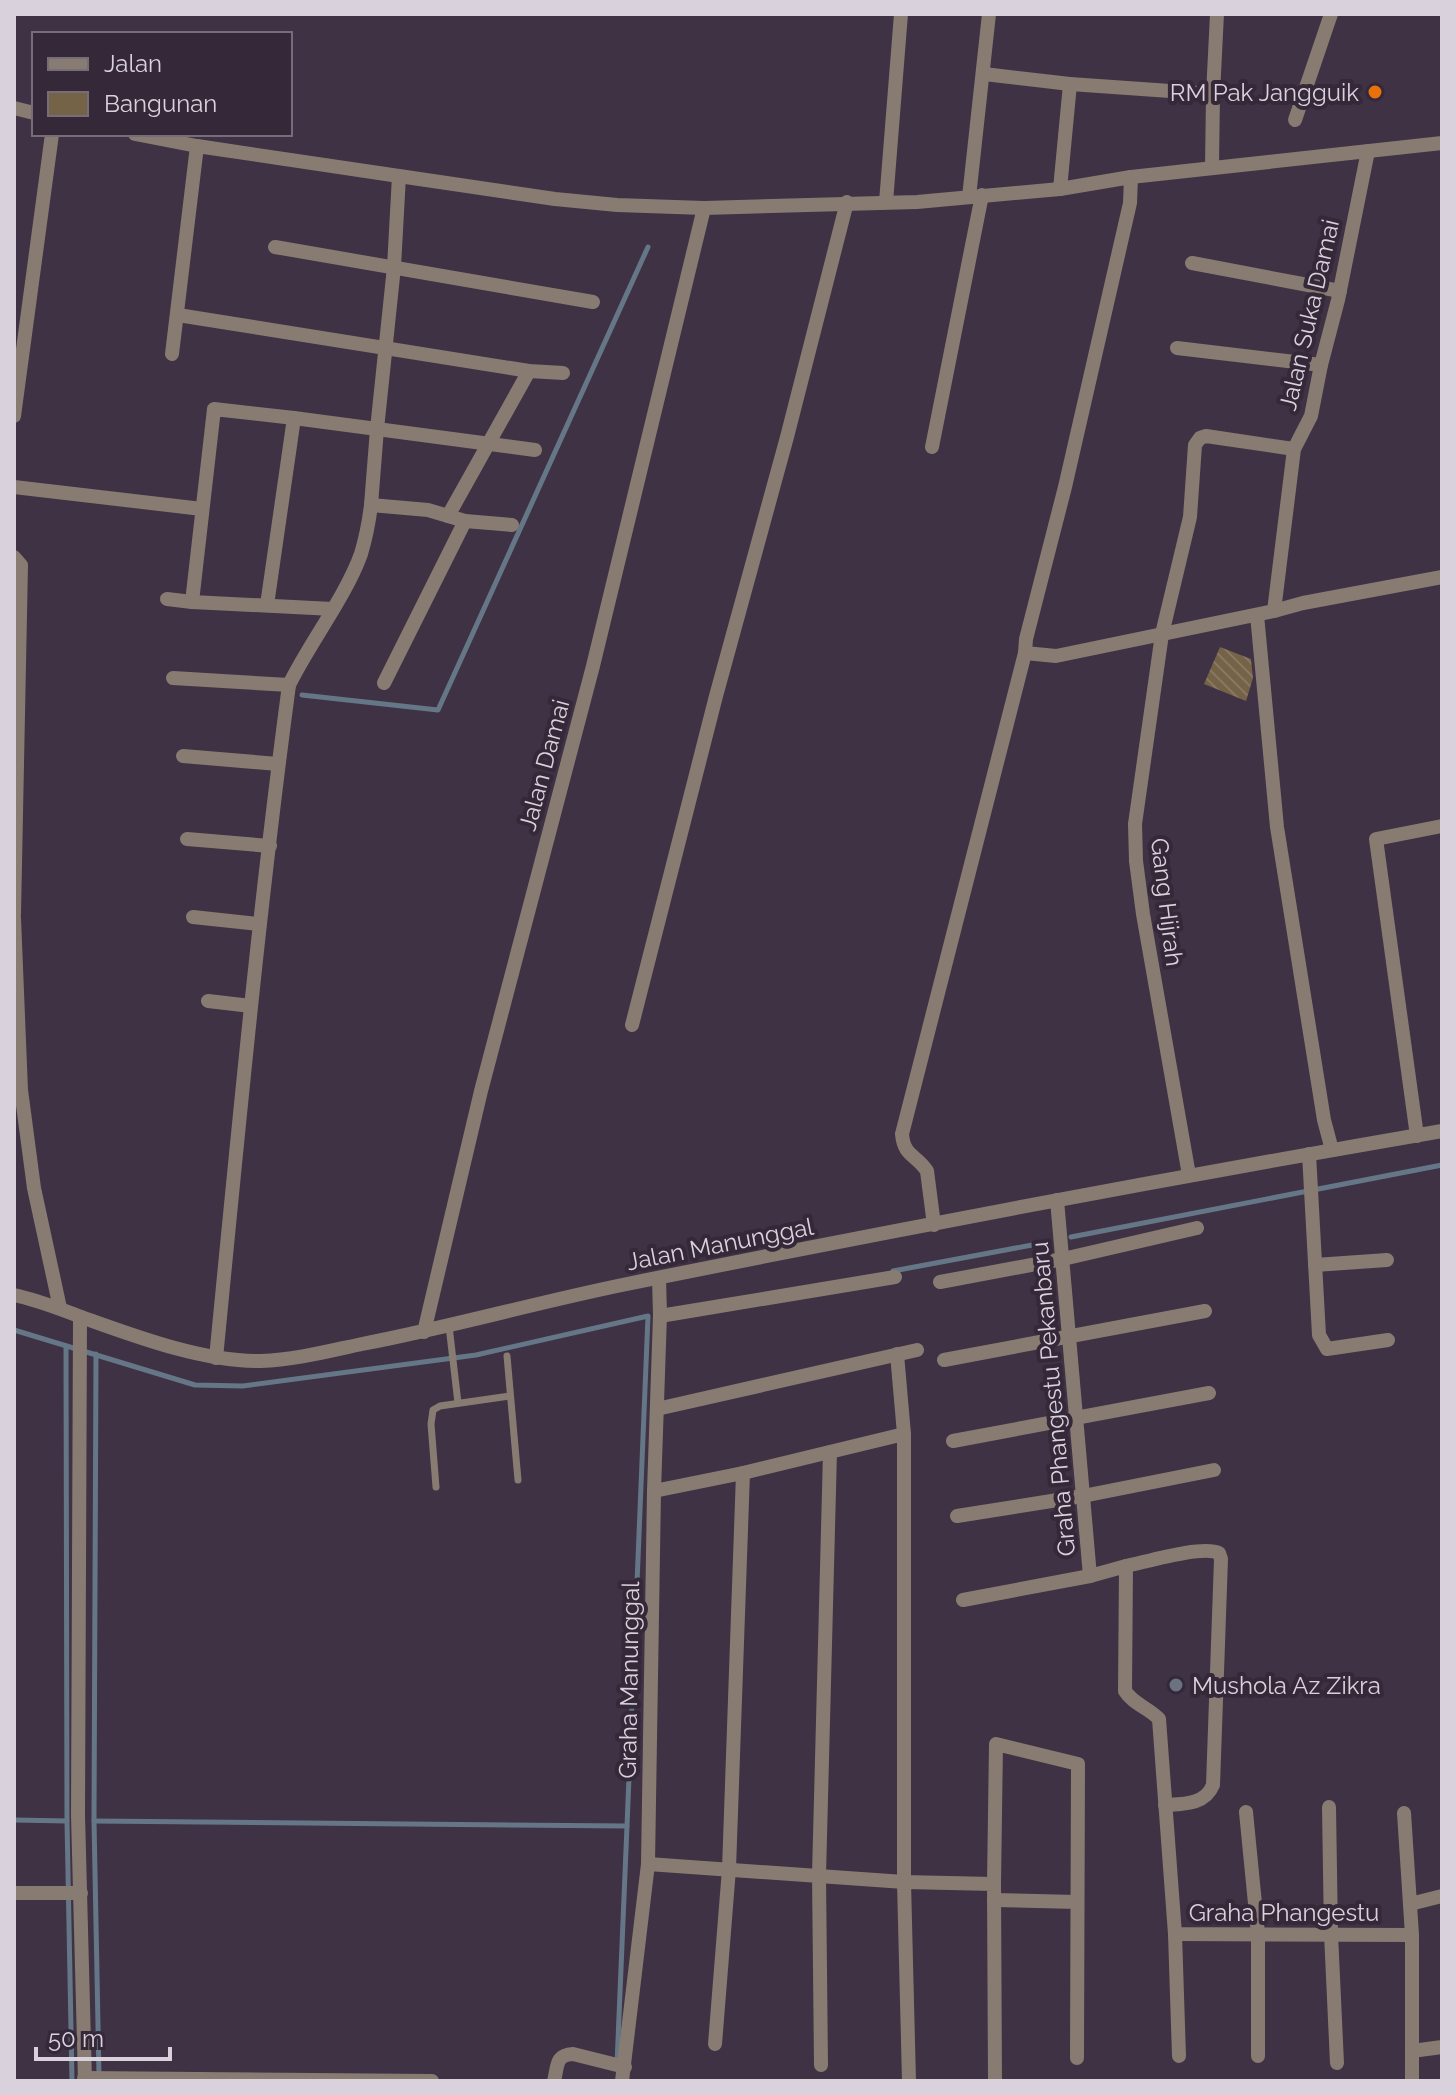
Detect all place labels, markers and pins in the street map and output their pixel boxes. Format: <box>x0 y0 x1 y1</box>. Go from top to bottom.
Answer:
place label: RM Pak Jangguik <box>1170 78 1359 107</box>
marker: RM Pak Jangguik <box>1366 83 1384 101</box>
place label: Mushola Az Zikra <box>1192 1671 1381 1700</box>
marker: Mushola Az Zikra <box>1167 1676 1185 1694</box>

